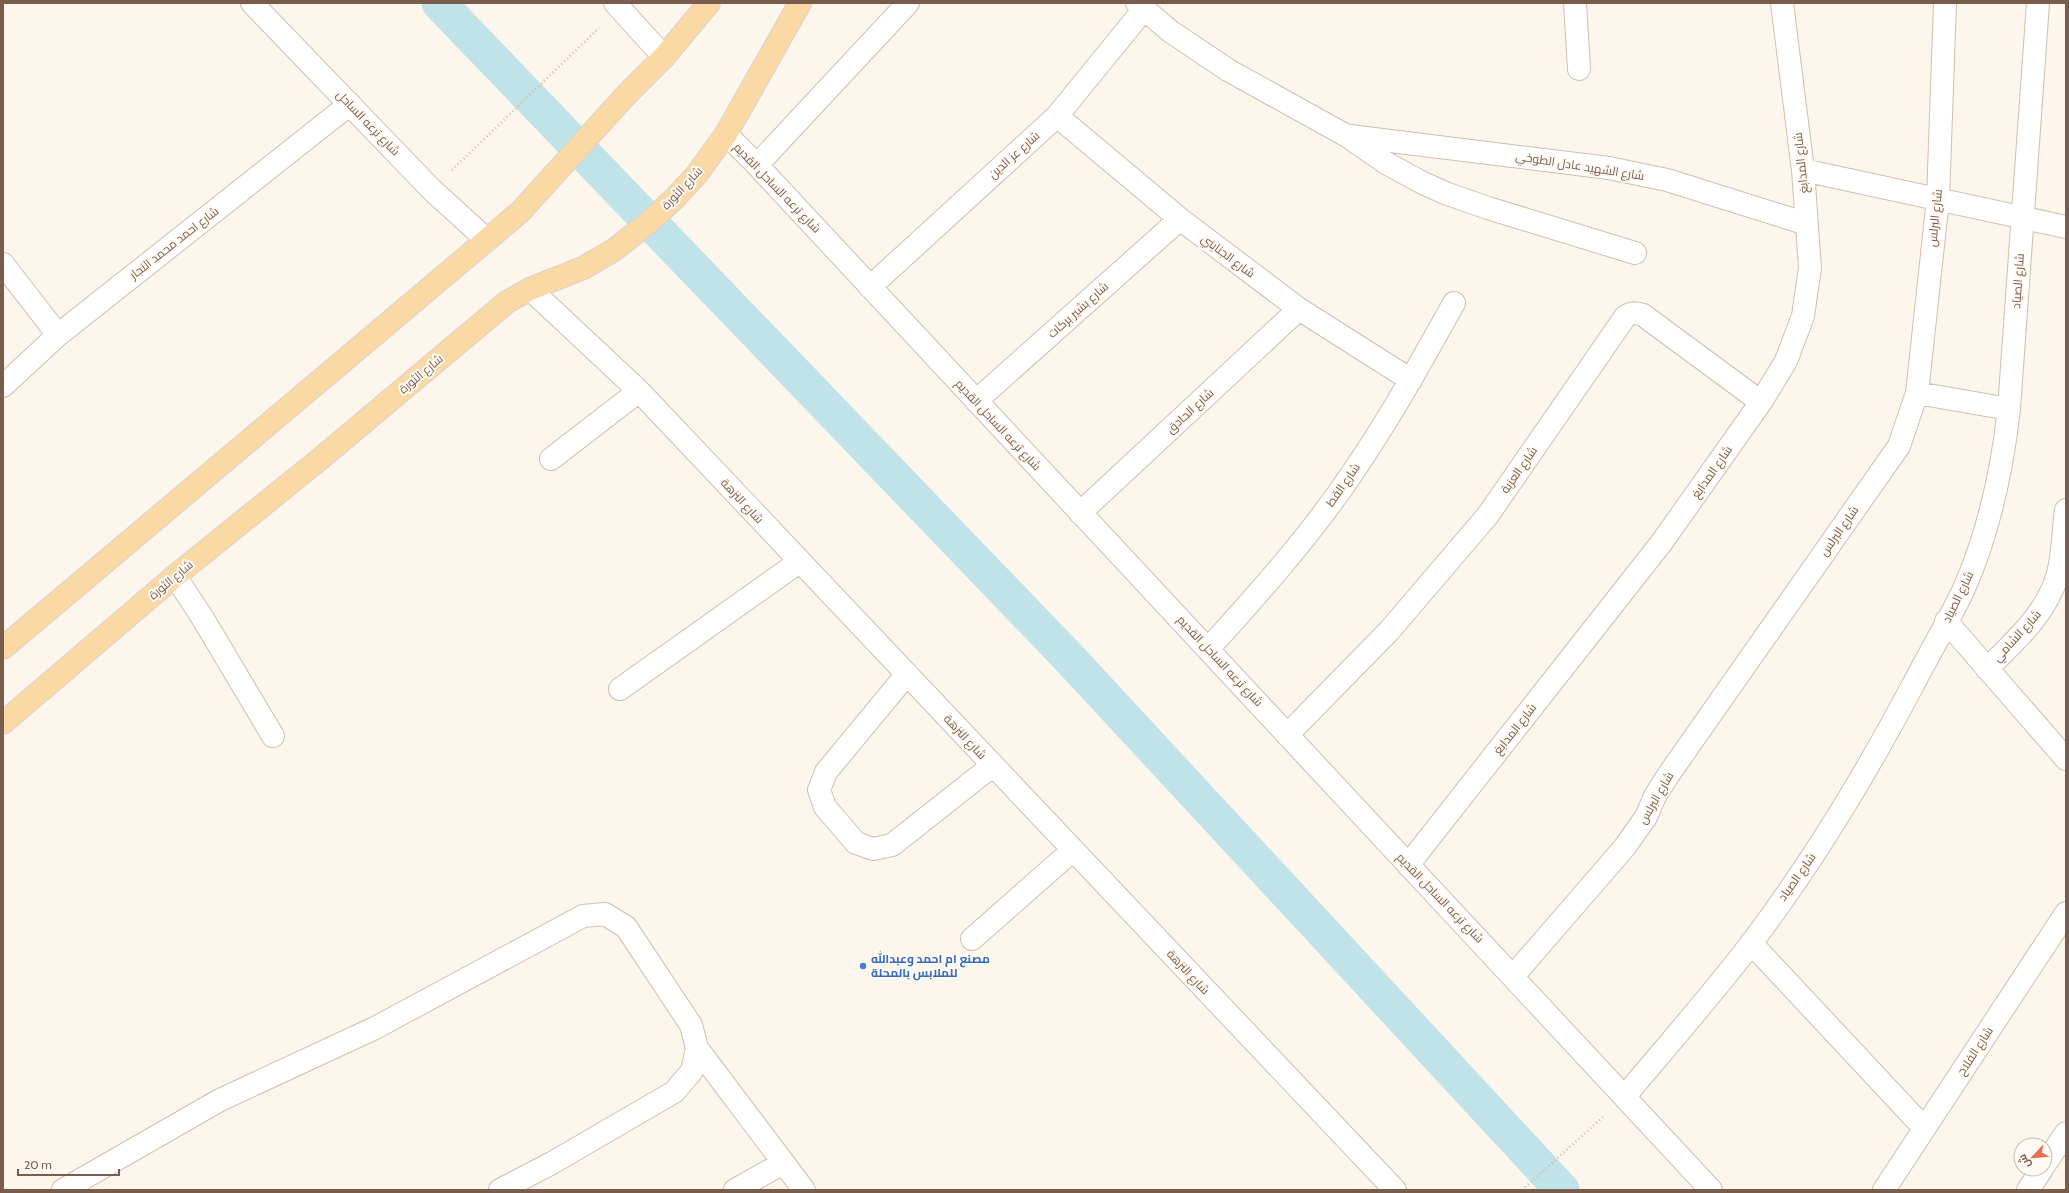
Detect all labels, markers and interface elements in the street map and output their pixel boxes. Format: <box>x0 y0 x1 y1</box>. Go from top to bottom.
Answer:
street label: شارع ترعه الساحل <box>333 87 403 159</box>
street label: شارع عز الدين <box>985 128 1043 182</box>
street label: شارع المدابغ <box>1790 132 1812 194</box>
street label: شارع ترعه الساحل القديم <box>730 140 824 237</box>
street label: شارع الشهيد عادل الطوخي <box>1514 148 1646 186</box>
street label: شارع الثورة <box>658 163 706 213</box>
street label: شارع البرلس <box>1924 188 1946 248</box>
street label: شارع احمد محمد النجار <box>125 203 222 284</box>
street label: شارع الجنايني <box>1197 231 1258 283</box>
street label: شارع الصياد <box>2008 253 2028 309</box>
street label: شارع بشير بركات <box>1044 278 1112 342</box>
street label: شارع الثورة <box>396 351 447 397</box>
street label: شارع ترعه الساحل القديم <box>951 376 1045 474</box>
street label: شارع الحادق <box>1163 385 1217 437</box>
street label: شارع المدابغ <box>1688 442 1736 502</box>
street label: شارع العزبة <box>1497 443 1541 497</box>
street label: شارع القط <box>1322 460 1364 510</box>
street label: شارع النزهة <box>717 475 767 527</box>
street label: شارع البرلس <box>1816 503 1862 559</box>
street label: شارع الثورة <box>146 557 197 603</box>
street label: شارع الصياد <box>1939 568 1977 625</box>
street label: شارع الشامي <box>1989 607 2046 667</box>
street label: شارع ترعه الساحل القديم <box>1173 612 1267 710</box>
street label: شارع المدابغ <box>1490 700 1540 758</box>
street label: شارع النزهة <box>940 711 990 763</box>
street label: شارع البرلس <box>1635 769 1677 827</box>
street label: شارع ترعه الساحل القديم <box>1393 850 1487 947</box>
street label: شارع الصياد <box>1775 850 1820 904</box>
street label: شارع النزهة <box>1163 946 1213 998</box>
place label: مصنع ام احمد وعبدالله للملابس بالمحلة <box>871 950 990 981</box>
marker: مصنع ام احمد وعبدالله للملابس بالمحلة <box>858 961 868 971</box>
street label: شارع الفلاح <box>1953 1023 1997 1078</box>
north arrow <box>2013 1137 2053 1177</box>
scale bar <box>18 1151 119 1177</box>
text: ش <box>2015 1152 2033 1171</box>
text: 20 m <box>24 1157 52 1172</box>

